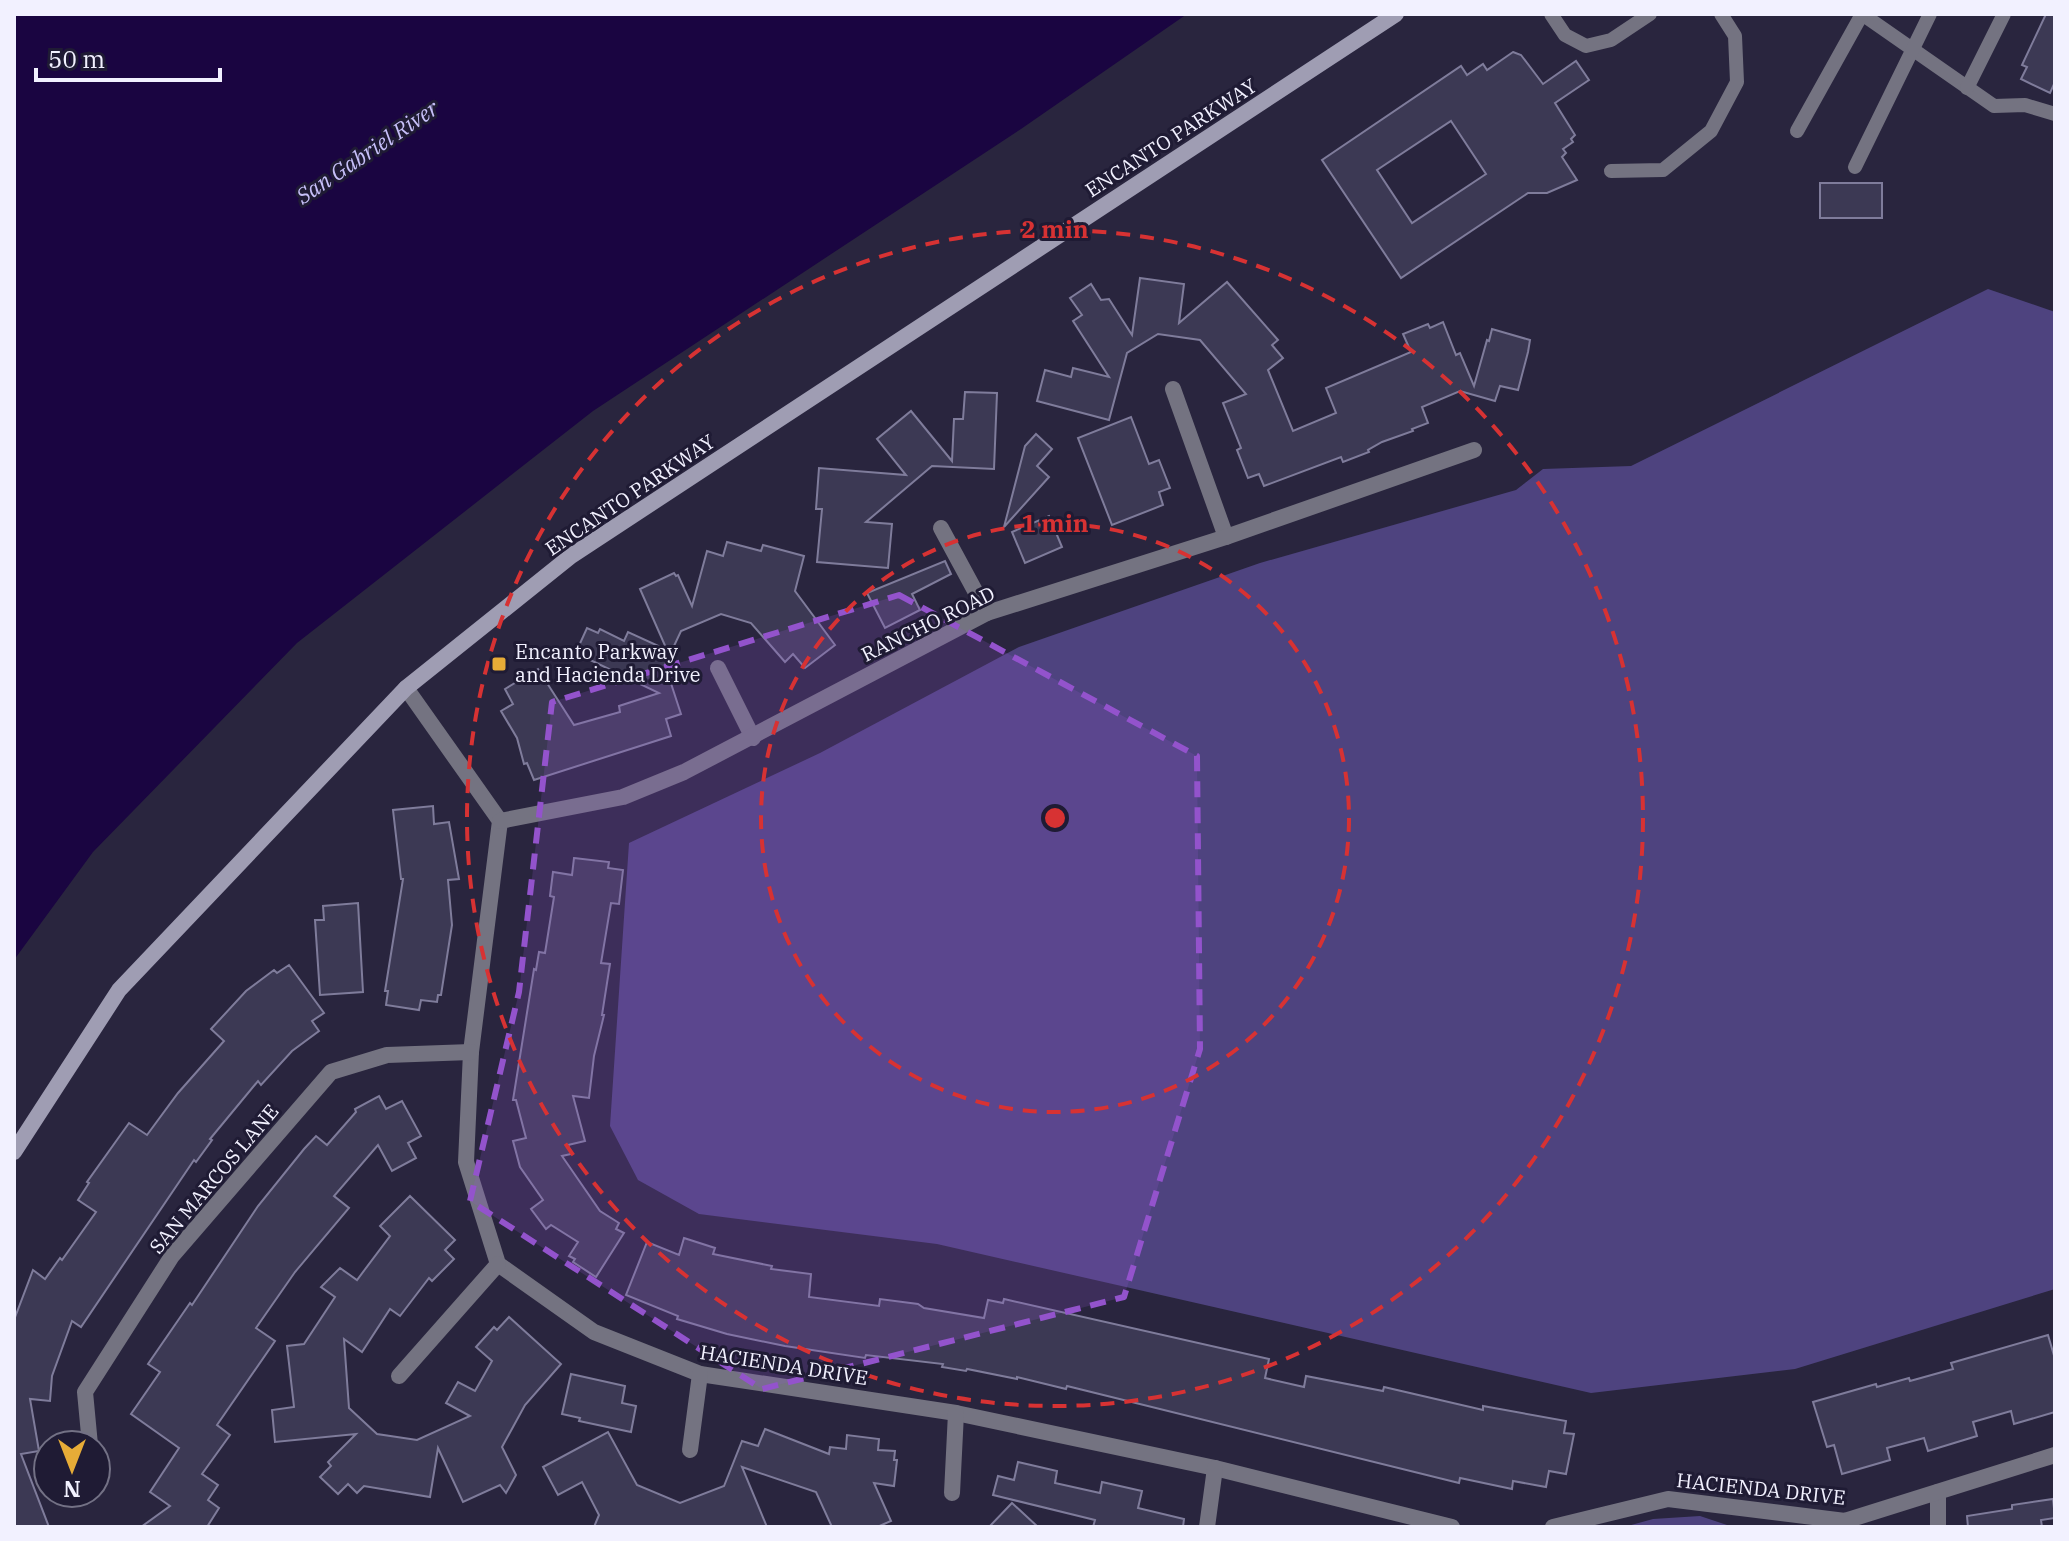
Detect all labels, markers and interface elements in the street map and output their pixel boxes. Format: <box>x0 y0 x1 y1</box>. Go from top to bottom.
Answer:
scale bar <box>36 32 220 82</box>
text: 50 m <box>48 43 105 75</box>
street label: ENCANTO PARKWAY <box>1080 72 1262 203</box>
water label: San Gabriel River <box>289 92 445 211</box>
text: 2 min <box>1021 213 1089 245</box>
street label: ENCANTO PARKWAY <box>540 428 720 561</box>
text: 1 min <box>1021 507 1089 539</box>
street label: RANCHO ROAD <box>856 580 999 668</box>
place label: Encanto Parkway and Hacienda Drive <box>515 638 700 688</box>
marker: Encanto Parkway and Hacienda Drive <box>490 655 508 673</box>
centre of rings <box>1041 804 1069 832</box>
street label: SAN MARCOS LANE <box>143 1098 284 1259</box>
street label: HACIENDA DRIVE <box>698 1338 870 1391</box>
north arrow <box>32 1429 112 1509</box>
street label: HACIENDA DRIVE <box>1675 1466 1847 1511</box>
text: N <box>63 1475 81 1504</box>

